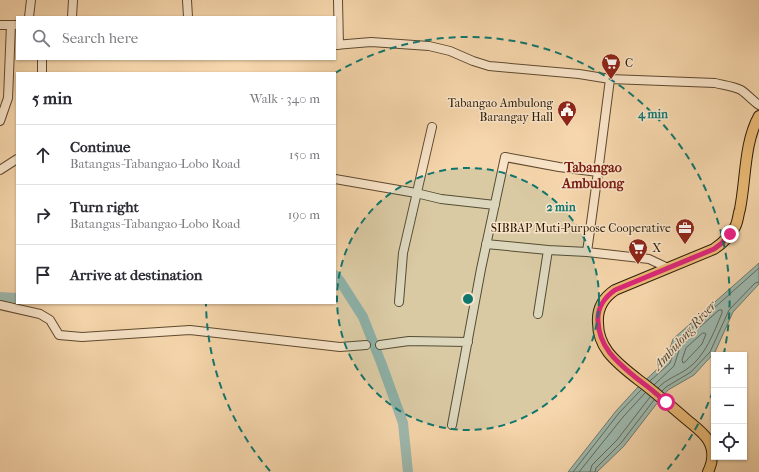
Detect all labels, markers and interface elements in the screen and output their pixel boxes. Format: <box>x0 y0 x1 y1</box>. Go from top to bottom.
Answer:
search box <box>16 16 336 60</box>
icon: search <box>30 27 52 49</box>
text: Search here <box>62 29 138 47</box>
supermarket icon: C <box>600 52 622 80</box>
place label: C <box>625 56 633 70</box>
text: 5 min <box>32 88 72 108</box>
text: Walk · 340 m <box>250 91 320 106</box>
place label: Tabangao Ambulong Barangay Hall <box>448 96 554 124</box>
public building icon: Tabangao Ambulong Barangay Hall <box>556 99 578 127</box>
text: 4 min <box>637 107 669 122</box>
text: Continue <box>70 138 130 156</box>
icon: ahead <box>32 144 54 166</box>
text: 150 m <box>289 147 320 162</box>
text: Batangas-Tabangao-Lobo Road <box>70 156 240 171</box>
district label: Tabangao Ambulong <box>561 159 625 192</box>
text: Turn right <box>70 198 139 216</box>
text: 2 min <box>546 200 577 214</box>
icon: right <box>32 204 54 226</box>
text: 190 m <box>288 207 320 222</box>
text: Batangas-Tabangao-Lobo Road <box>70 216 240 231</box>
office icon: SIBBAP Muti-Purpose Cooperative <box>674 217 696 245</box>
place label: SIBBAP Muti-Purpose Cooperative <box>491 221 671 235</box>
route end <box>721 225 739 243</box>
supermarket icon: X <box>627 237 649 265</box>
place label: X <box>652 241 662 255</box>
icon: arrive <box>32 264 54 286</box>
text: Arrive at destination <box>70 266 202 284</box>
centre of rings <box>461 292 475 306</box>
water label: Ambulong River <box>648 297 720 374</box>
map controls <box>711 352 747 460</box>
button: + <box>711 352 747 388</box>
button: − <box>711 388 747 424</box>
route start <box>657 393 675 411</box>
button: locate <box>711 424 747 460</box>

